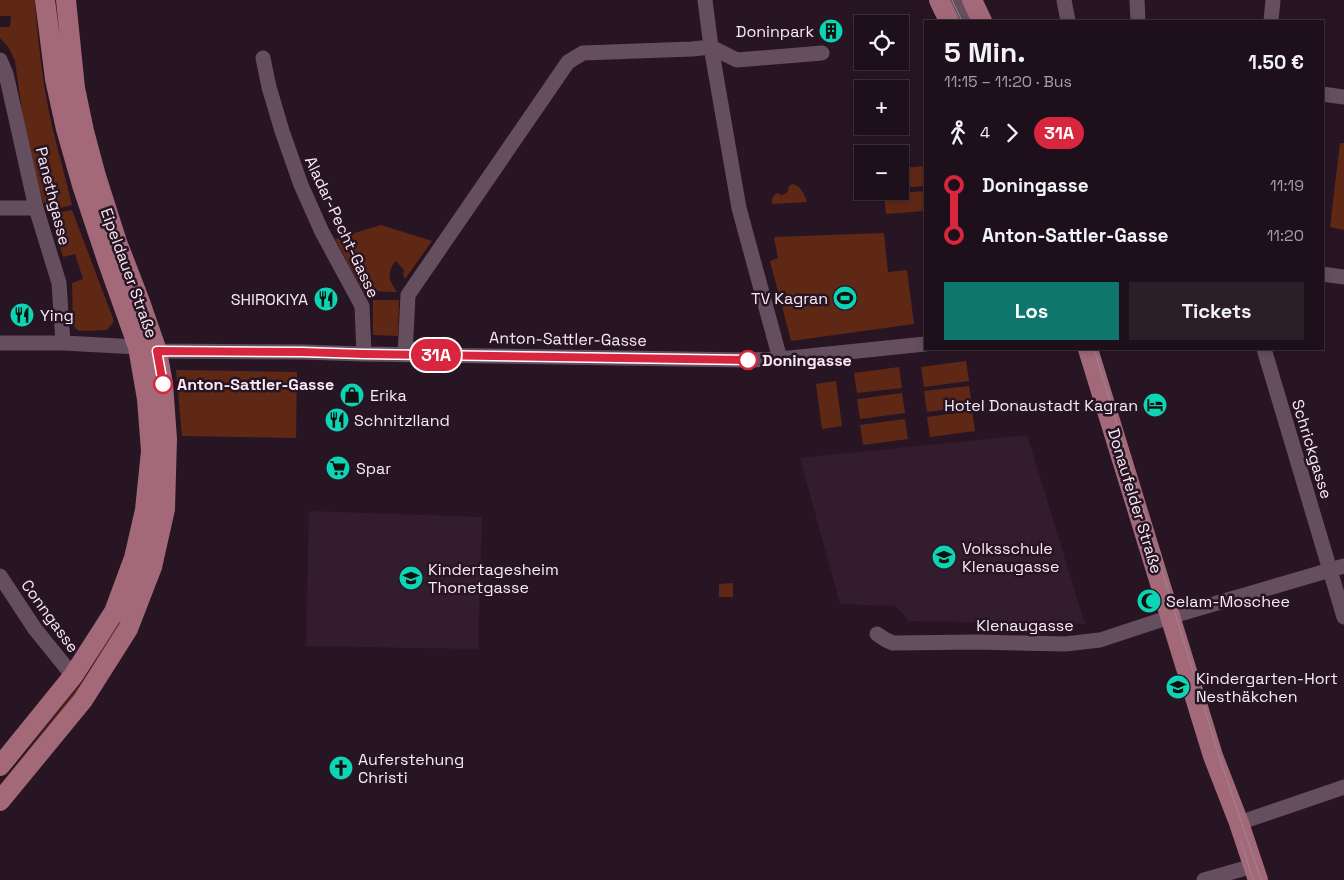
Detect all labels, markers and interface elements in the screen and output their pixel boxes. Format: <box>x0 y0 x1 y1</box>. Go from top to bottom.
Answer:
map controls <box>854 15 909 200</box>
button: locate <box>854 15 909 70</box>
building icon: Doninpark <box>818 18 844 44</box>
place label: Doninpark <box>736 21 814 42</box>
text: 5 Min. <box>944 34 1026 70</box>
text: 1.50 € <box>1248 50 1304 75</box>
text: 11:15 – 11:20 · Bus <box>944 71 1072 92</box>
button: + <box>854 80 909 135</box>
icon: walk <box>944 119 972 147</box>
icon: forward <box>998 119 1026 147</box>
text: 31A <box>1044 121 1074 144</box>
text: 4 <box>980 122 990 143</box>
street label: Panethgasse <box>31 145 75 247</box>
button: − <box>854 145 909 200</box>
street label: Aladar-Pecht-Gasse <box>300 153 384 301</box>
text: Doningasse <box>982 173 1089 198</box>
text: 11:19 <box>1270 175 1304 196</box>
street label: Eipeldauer Straße <box>96 205 162 341</box>
text: Anton-Sattler-Gasse <box>982 223 1169 248</box>
text: 11:20 <box>1267 225 1304 246</box>
button: Los <box>944 282 1119 340</box>
button: Tickets <box>1129 282 1304 340</box>
sports icon: TV Kagran <box>832 285 858 311</box>
restaurant icon: SHIROKIYA <box>313 286 339 312</box>
place label: TV Kagran <box>751 288 828 309</box>
place label: SHIROKIYA <box>231 289 308 310</box>
restaurant icon: Ying <box>9 302 35 328</box>
place label: Ying <box>40 305 74 326</box>
street label: Anton-Sattler-Gasse <box>489 327 647 351</box>
line badge: 31A <box>407 339 465 371</box>
text: 31A <box>421 343 451 366</box>
marker: Doningasse <box>738 350 758 370</box>
place label: Doningasse <box>762 350 852 371</box>
marker: Anton-Sattler-Gasse <box>153 374 173 394</box>
place label: Anton-Sattler-Gasse <box>177 374 334 395</box>
shop icon: Erika <box>339 382 365 408</box>
place label: Erika <box>370 385 407 406</box>
hotel icon: Hotel Donaustadt Kagran <box>1142 392 1168 418</box>
place label: Hotel Donaustadt Kagran <box>944 395 1138 416</box>
street label: Schrickgasse <box>1287 397 1337 501</box>
restaurant icon: Schnitzlland <box>324 407 350 433</box>
place label: Schnitzlland <box>354 410 450 431</box>
street label: Donaufelder Straße <box>1103 426 1167 576</box>
supermarket icon: Spar <box>325 455 351 481</box>
place label: Spar <box>356 458 391 479</box>
place label: Volksschule Klenaugasse <box>962 538 1060 577</box>
school or university icon: Volksschule Klenaugasse <box>931 544 957 570</box>
place label: Kindertagesheim Thonetgasse <box>428 559 559 598</box>
school or university icon: Kindertagesheim Thonetgasse <box>398 565 424 591</box>
street label: Conngasse <box>16 575 84 657</box>
mosque icon: Selam-Moschee <box>1136 588 1162 614</box>
place label: Selam-Moschee <box>1166 591 1290 612</box>
street label: Klenaugasse <box>976 615 1074 636</box>
place label: Kindergarten-Hort Nesthäkchen <box>1196 668 1338 707</box>
school or university icon: Kindergarten-Hort Nesthäkchen <box>1165 674 1191 700</box>
place label: Auferstehung Christi <box>358 749 464 788</box>
church icon: Auferstehung Christi <box>328 755 354 781</box>

